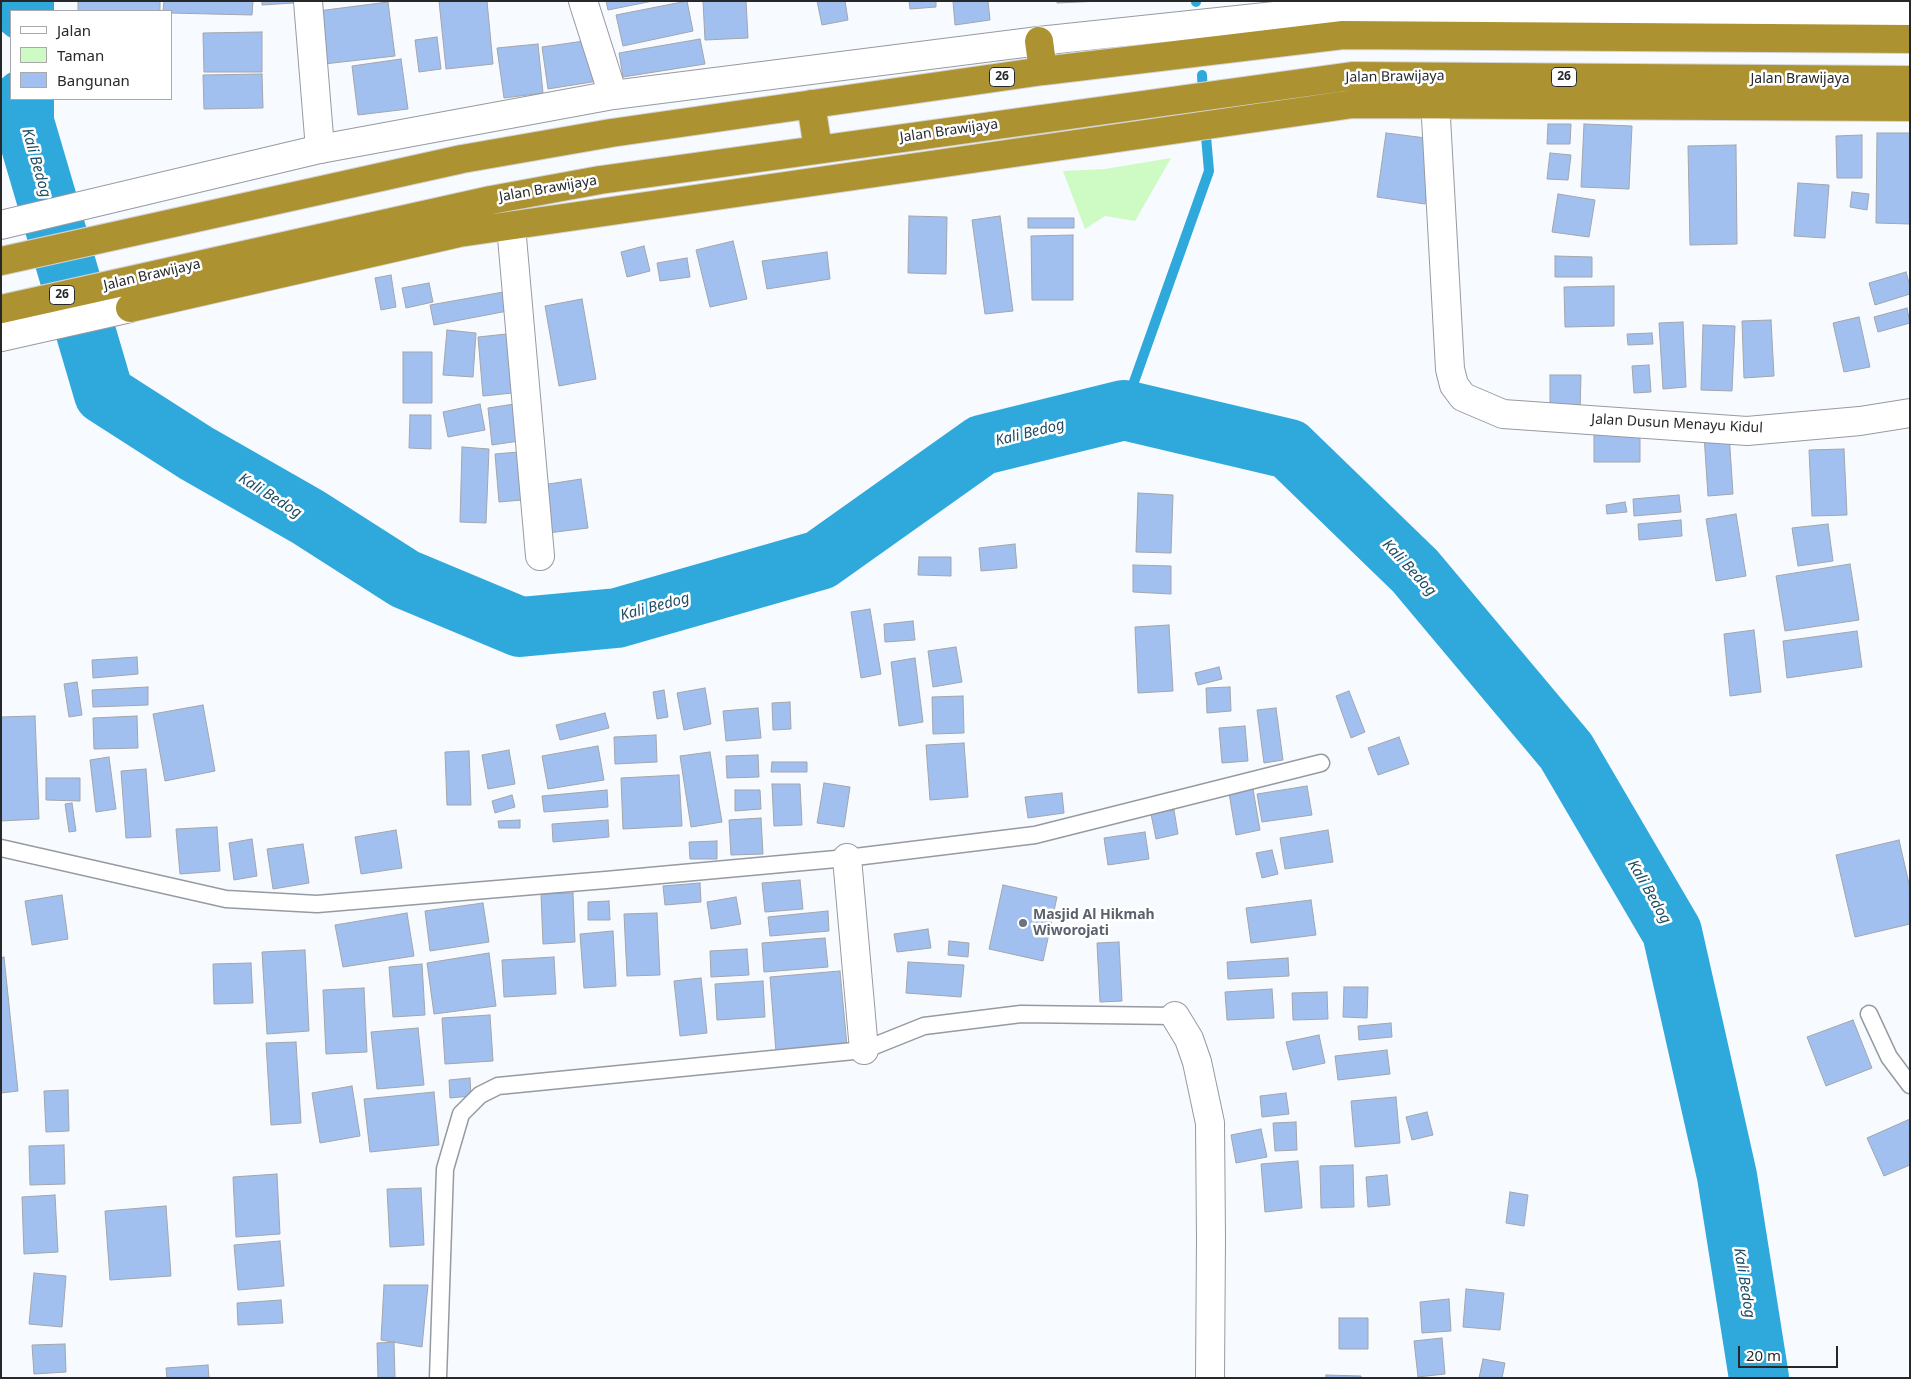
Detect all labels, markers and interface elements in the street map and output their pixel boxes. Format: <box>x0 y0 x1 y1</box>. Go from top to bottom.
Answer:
legend <box>10 10 172 100</box>
text: Jalan <box>57 20 91 40</box>
text: Taman <box>57 45 104 65</box>
road number: 26 <box>990 68 1014 86</box>
street label: Jalan Brawijaya <box>1345 68 1445 86</box>
road number: 26 <box>1552 68 1576 86</box>
text: Bangunan <box>57 70 130 90</box>
street label: Jalan Brawijaya <box>1751 71 1849 87</box>
street label: Jalan Brawijaya <box>899 116 999 146</box>
water label: Kali Bedog <box>18 126 54 200</box>
street label: Jalan Brawijaya <box>498 172 598 206</box>
street label: Jalan Brawijaya <box>102 256 202 294</box>
road number: 26 <box>50 286 74 304</box>
street label: Jalan Dusun Menayu Kidul <box>1591 411 1763 437</box>
water label: Kali Bedog <box>993 416 1067 450</box>
water label: Kali Bedog <box>235 470 305 522</box>
water label: Kali Bedog <box>1378 536 1440 600</box>
water label: Kali Bedog <box>618 589 692 625</box>
water label: Kali Bedog <box>1623 857 1675 927</box>
place label: Masjid Al Hikmah Wiworojati <box>1033 907 1155 940</box>
marker: Masjid Al Hikmah Wiworojati <box>1017 917 1029 929</box>
water label: Kali Bedog <box>1730 1247 1758 1319</box>
scale bar <box>1741 1336 1841 1368</box>
text: 20 m <box>1746 1345 1781 1365</box>

